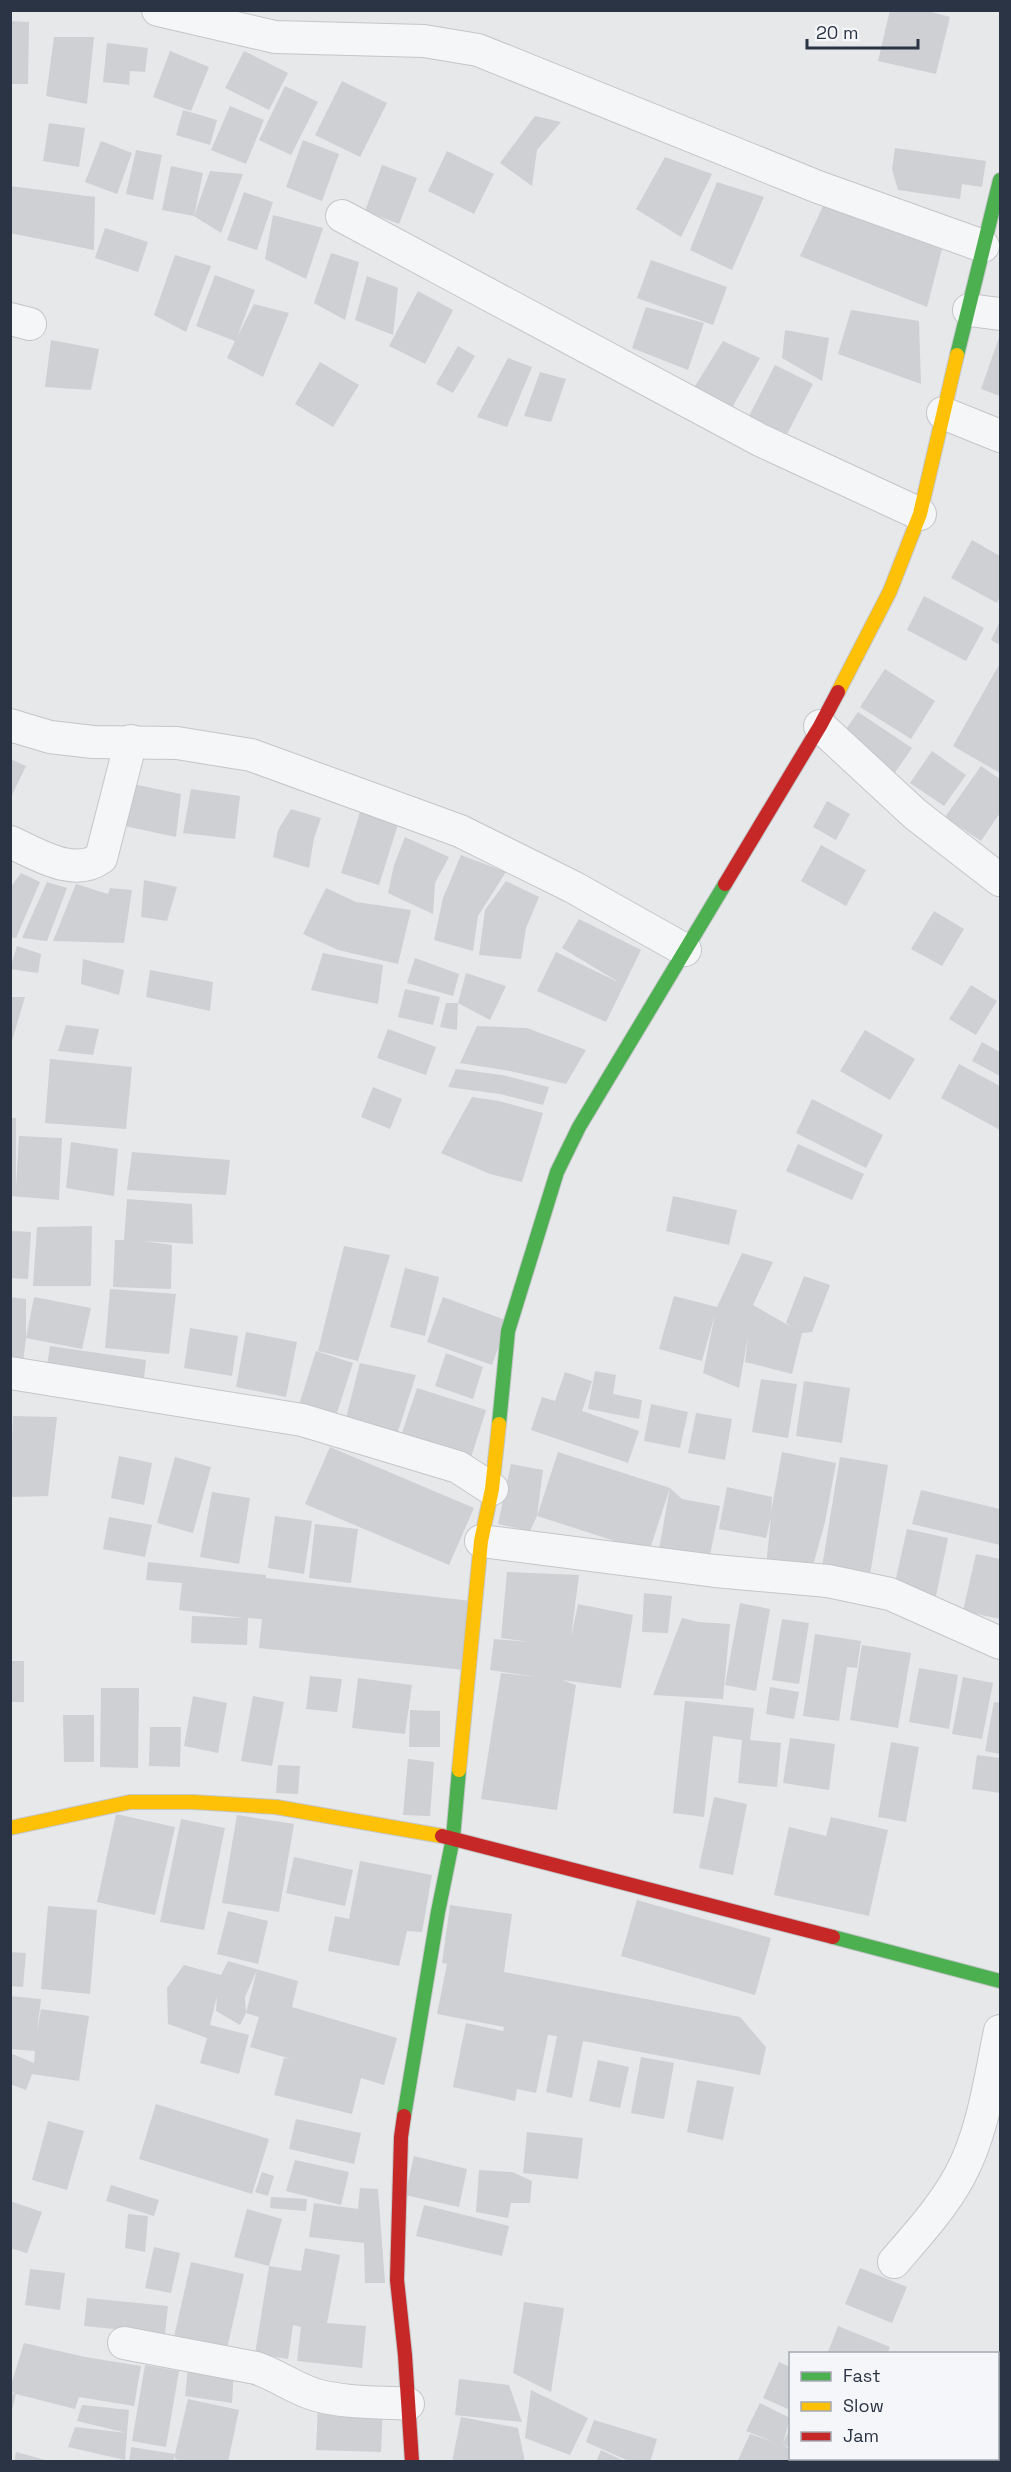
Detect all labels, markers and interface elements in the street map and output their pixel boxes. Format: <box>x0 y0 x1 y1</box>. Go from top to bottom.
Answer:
scale bar <box>807 12 918 50</box>
text: 20 m <box>816 21 859 44</box>
legend <box>789 2352 999 2460</box>
text: Fast <box>843 2364 880 2387</box>
text: Slow <box>843 2394 884 2417</box>
text: Jam <box>843 2424 879 2447</box>

